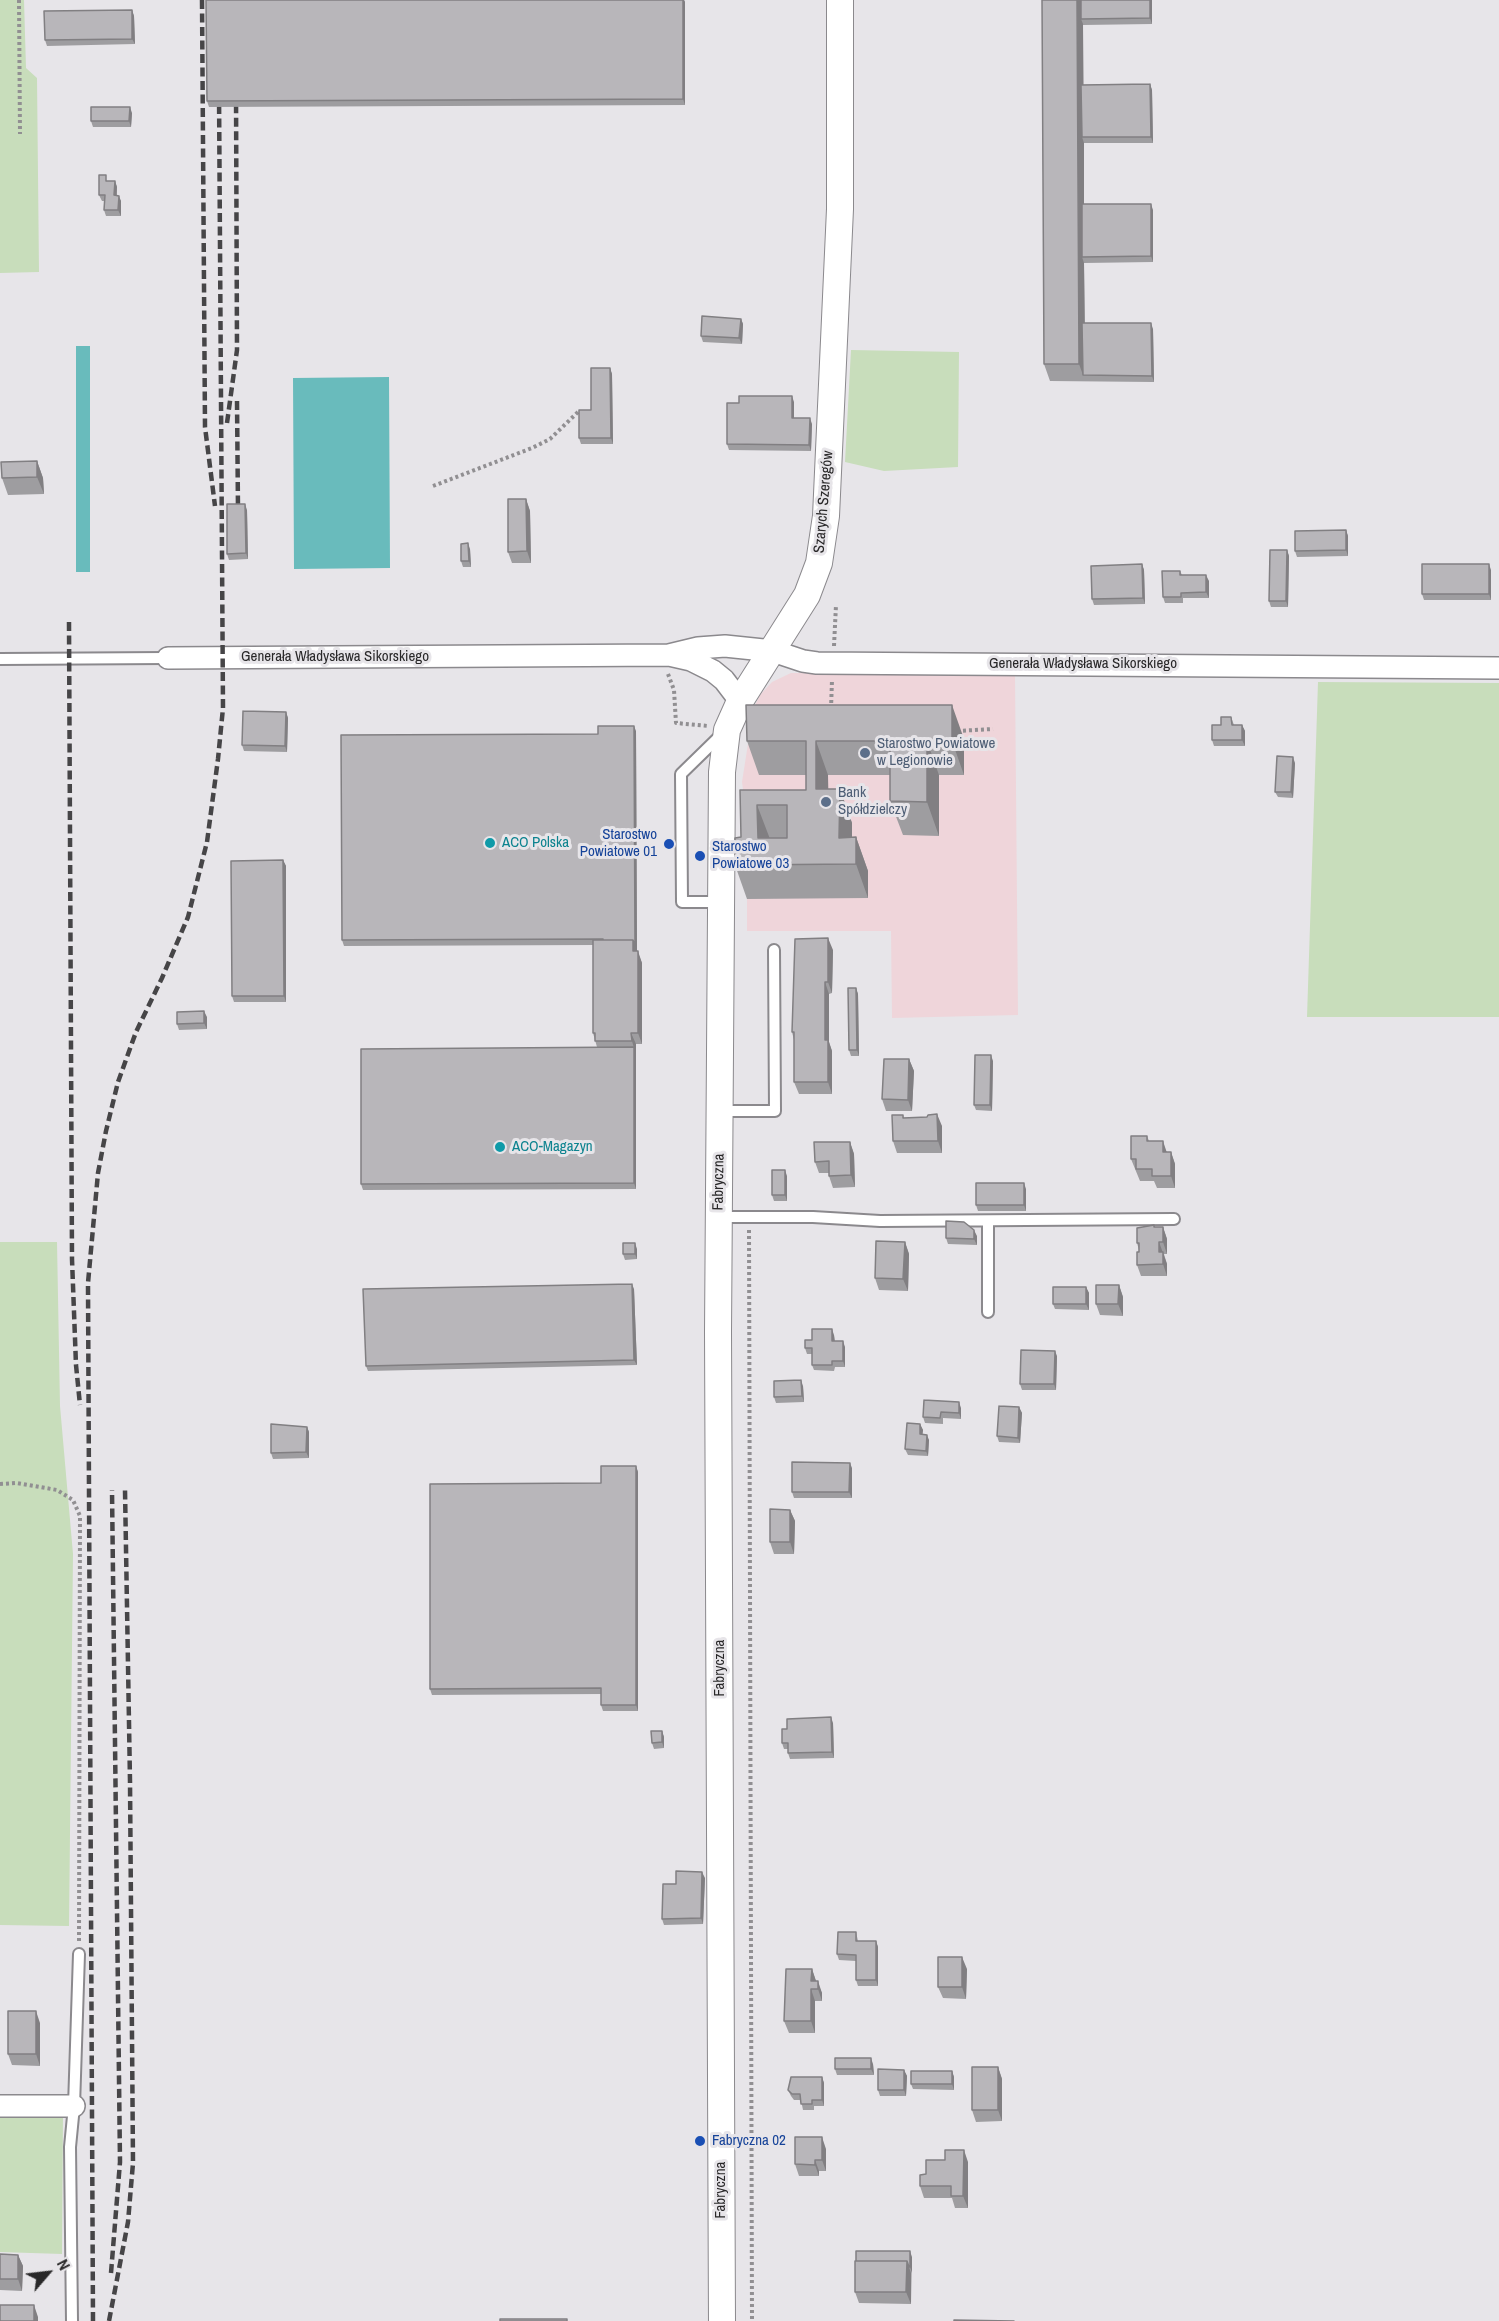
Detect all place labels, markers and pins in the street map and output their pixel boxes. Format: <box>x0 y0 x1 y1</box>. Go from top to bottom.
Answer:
place label: Starostwo Powiatowe w Legionowie <box>877 735 995 770</box>
marker: Starostwo Powiatowe w Legionowie <box>858 746 872 760</box>
place label: Bank Spółdzielczy <box>838 784 907 819</box>
marker: Bank Spółdzielczy <box>819 795 833 809</box>
place label: Starostwo Powiatowe 01 <box>580 826 657 861</box>
place label: ACO Polska <box>502 834 569 852</box>
marker: ACO Polska <box>483 836 497 850</box>
marker: Starostwo Powiatowe 01 <box>662 837 676 851</box>
place label: Starostwo Powiatowe 03 <box>712 838 789 873</box>
marker: Starostwo Powiatowe 03 <box>693 849 707 863</box>
place label: ACO-Magazyn <box>512 1138 593 1156</box>
marker: ACO-Magazyn <box>493 1140 507 1154</box>
place label: Fabryczna 02 <box>712 2132 786 2150</box>
marker: Fabryczna 02 <box>693 2134 707 2148</box>

